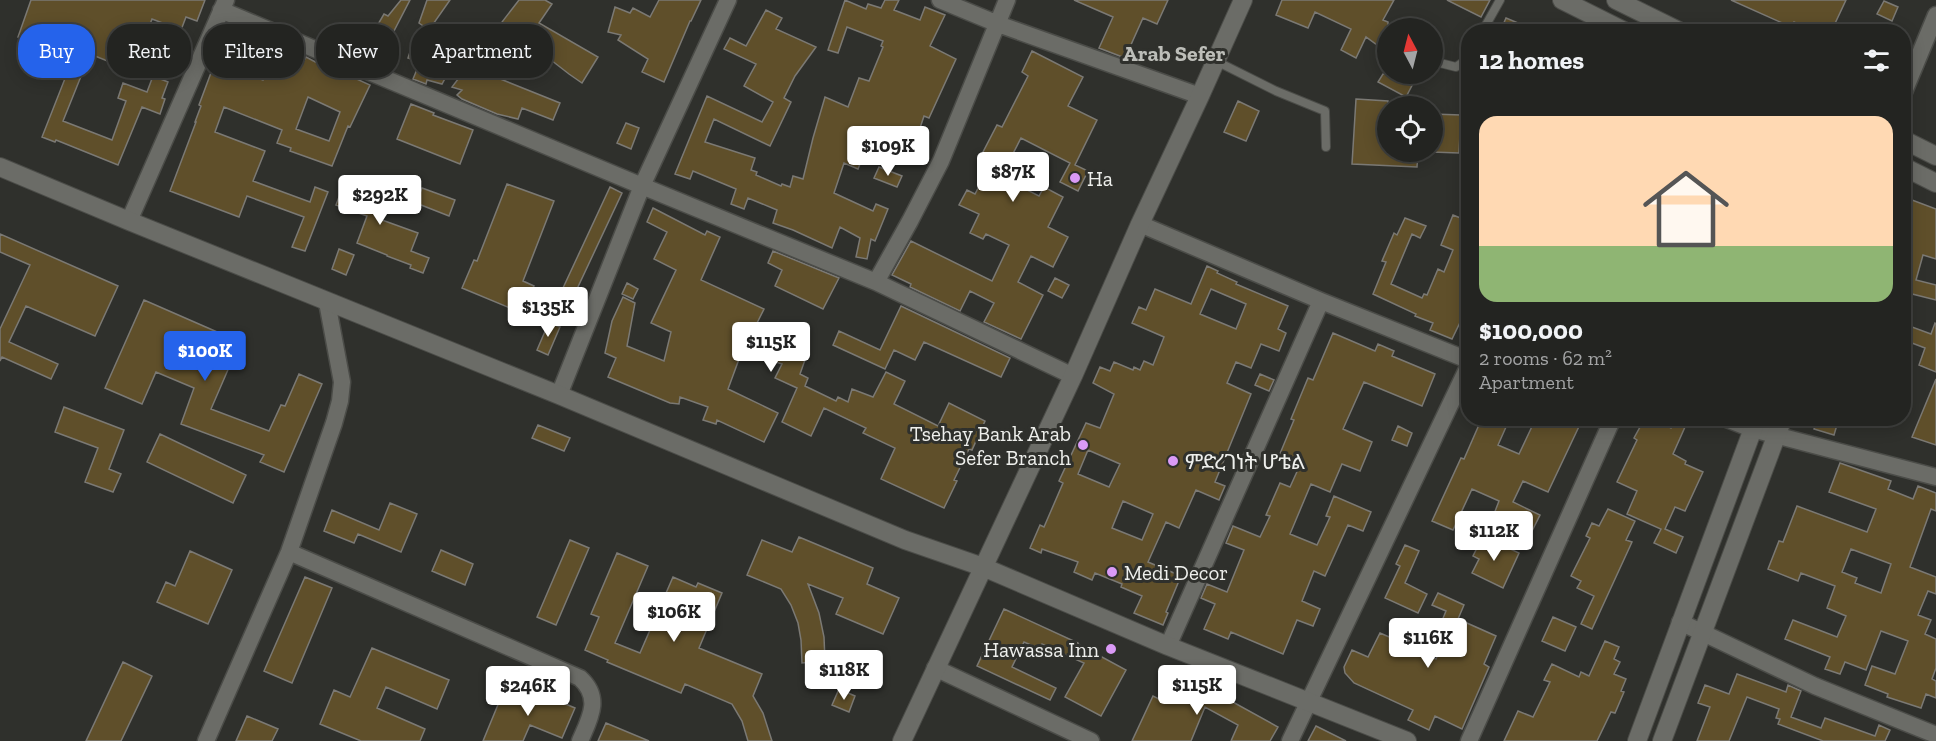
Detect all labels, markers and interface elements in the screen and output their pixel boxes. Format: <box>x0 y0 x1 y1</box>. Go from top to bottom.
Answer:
north arrow <box>1377 18 1443 84</box>
map controls <box>1377 18 1443 162</box>
chip: Buy <box>18 24 95 78</box>
chip: Rent <box>107 24 191 78</box>
chip: Filters <box>203 24 304 78</box>
chip: New <box>316 24 399 78</box>
chip: Apartment <box>411 24 553 78</box>
district label: Arab Sefer <box>1123 40 1226 67</box>
text: 12 homes <box>1479 44 1584 76</box>
icon: filters <box>1860 44 1893 77</box>
button: locate <box>1377 96 1443 162</box>
pin: $109K <box>846 126 930 177</box>
text: $109K <box>861 133 915 157</box>
pin: $87K <box>977 152 1049 203</box>
icon: home <box>1632 155 1740 263</box>
text: $87K <box>991 159 1035 183</box>
place label: Ha <box>1087 166 1113 191</box>
marker: Ha <box>1068 171 1082 185</box>
pin: $292K <box>338 175 422 226</box>
text: $292K <box>352 182 408 206</box>
pin: $135K <box>506 287 590 338</box>
text: $135K <box>522 294 574 318</box>
text: $100,000 <box>1479 314 1583 346</box>
pin: $115K <box>729 322 813 373</box>
text: $115K <box>746 329 796 353</box>
pin: $100K <box>163 331 247 382</box>
text: $100K <box>178 338 232 362</box>
text: 2 rooms · 62 m² <box>1479 346 1612 370</box>
text: Apartment <box>1479 370 1574 394</box>
place label: Tsehay Bank Arab Sefer Branch <box>910 421 1071 470</box>
marker: Tsehay Bank Arab Sefer Branch <box>1076 438 1090 452</box>
place label: ምድረገነት ሆቴል <box>1185 449 1305 474</box>
marker: ምድረገነት ሆቴል <box>1166 454 1180 468</box>
pin: $112K <box>1452 511 1536 562</box>
text: $112K <box>1469 518 1519 542</box>
place label: Medi Decor <box>1124 560 1228 585</box>
marker: Medi Decor <box>1105 565 1119 579</box>
pin: $106K <box>632 592 716 643</box>
text: $106K <box>647 599 701 623</box>
pin: $116K <box>1386 618 1470 669</box>
text: $116K <box>1403 625 1453 649</box>
place label: Hawassa Inn <box>983 637 1099 662</box>
marker: Hawassa Inn <box>1104 642 1118 656</box>
pin: $118K <box>802 650 886 701</box>
text: $118K <box>819 657 869 681</box>
pin: $115K <box>1155 665 1239 716</box>
pin: $246K <box>486 666 570 717</box>
text: $115K <box>1172 672 1222 696</box>
text: $246K <box>500 673 556 697</box>

